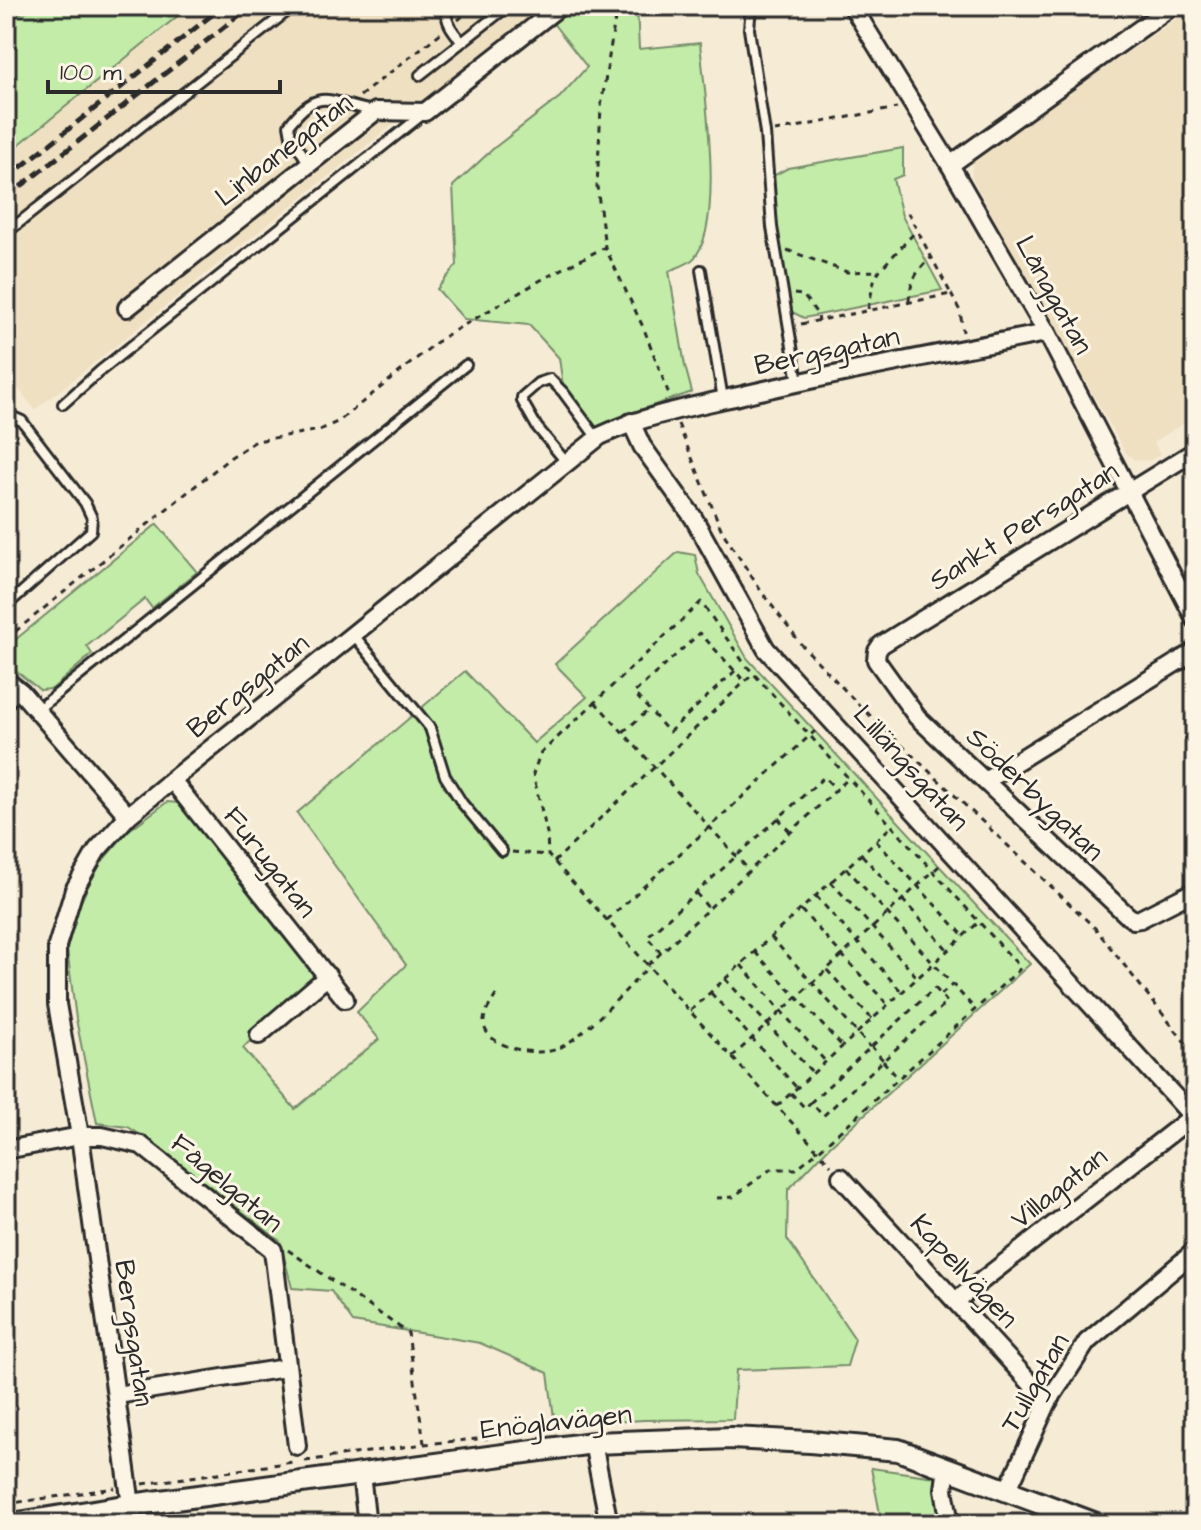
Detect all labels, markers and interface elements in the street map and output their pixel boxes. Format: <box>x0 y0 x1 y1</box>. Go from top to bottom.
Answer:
scale bar <box>48 44 280 94</box>
text: 100 m <box>60 56 122 90</box>
street label: Linbanegatan <box>207 84 362 217</box>
street label: Långgatan <box>1004 229 1103 362</box>
street label: Bergsgatan <box>751 317 903 386</box>
street label: Sankt Persgatan <box>922 452 1127 601</box>
street label: Bergsgatan <box>179 625 318 748</box>
street label: Lillängsgatan <box>843 696 978 840</box>
street label: Söderbygatan <box>956 718 1113 871</box>
street label: Furugatan <box>213 798 326 926</box>
street label: Fågelgatan <box>162 1124 292 1242</box>
street label: Villagatan <box>1002 1138 1116 1239</box>
street label: Kapellvägen <box>900 1205 1027 1337</box>
street label: Bergsgatan <box>103 1257 164 1409</box>
street label: Tullgatan <box>991 1326 1080 1440</box>
street label: Enöglavägen <box>478 1395 634 1450</box>

